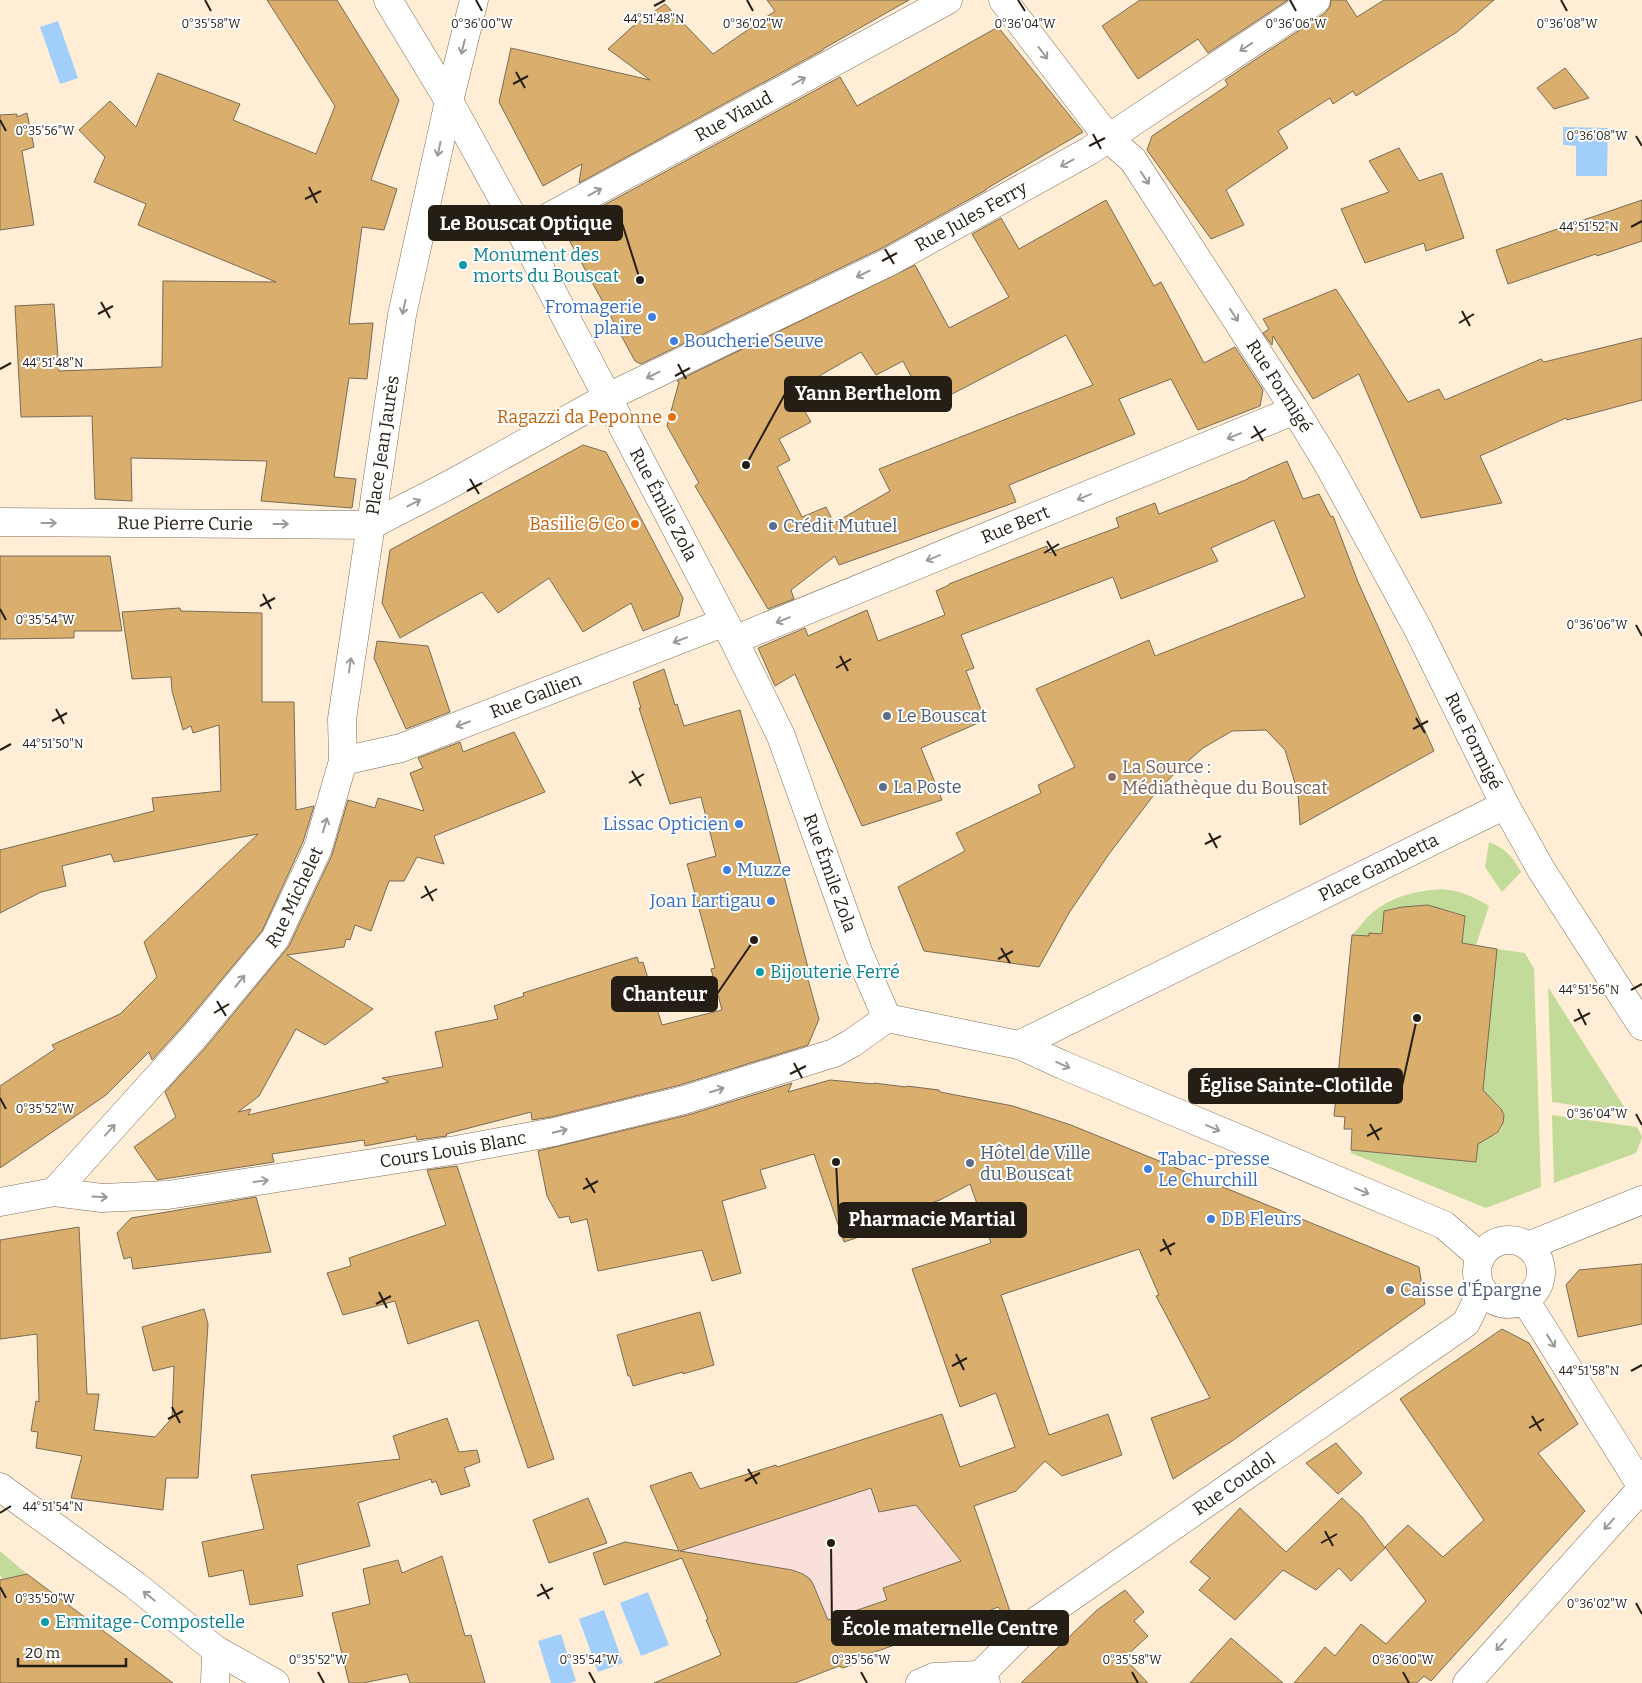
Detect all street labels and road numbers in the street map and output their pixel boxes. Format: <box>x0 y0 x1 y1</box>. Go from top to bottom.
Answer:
street label: Rue Viaud <box>691 86 776 146</box>
street label: Rue Jules Ferry <box>911 176 1031 256</box>
street label: Rue Formigé <box>1241 336 1317 436</box>
street label: Place Jean Jaurès <box>361 374 404 516</box>
street label: Rue Émile Zola <box>625 444 702 565</box>
street label: Rue Bert <box>978 501 1053 549</box>
street label: Rue Pierre Curie <box>117 512 253 535</box>
street label: Rue Gallien <box>487 668 585 723</box>
street label: Rue Formigé <box>1440 689 1507 794</box>
street label: Rue Émile Zola <box>799 811 861 935</box>
street label: Place Gambetta <box>1315 829 1442 906</box>
street label: Rue Michelet <box>261 843 328 953</box>
street label: Cours Louis Blanc <box>378 1126 528 1173</box>
street label: Rue Coudol <box>1189 1448 1279 1520</box>

